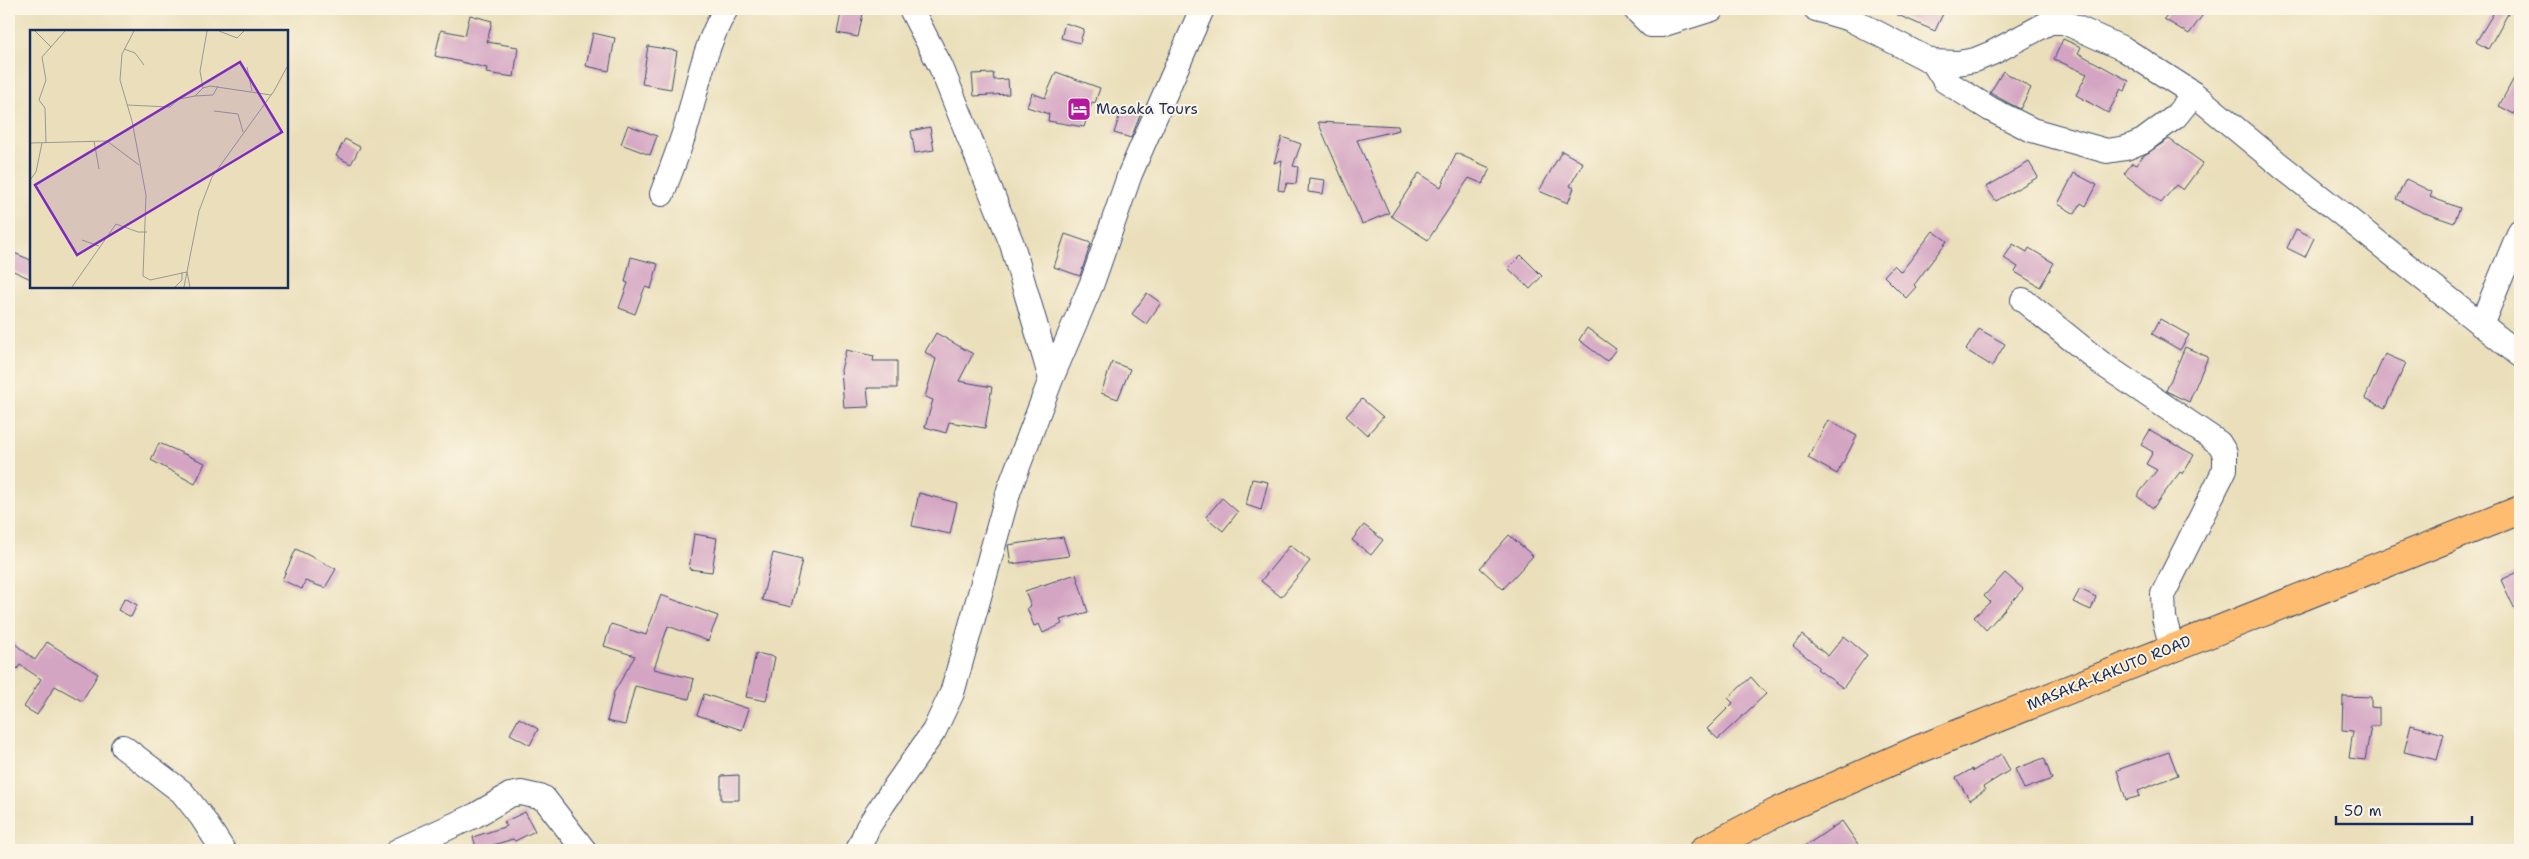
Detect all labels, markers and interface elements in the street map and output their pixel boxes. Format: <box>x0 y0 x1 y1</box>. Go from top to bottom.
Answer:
inset map <box>30 30 288 288</box>
hotel icon: Masaka Tours <box>1066 96 1092 122</box>
place label: Masaka Tours <box>1096 99 1198 119</box>
street label: MASAKA-KAKUTO ROAD <box>2024 631 2194 715</box>
scale bar <box>2336 794 2473 826</box>
text: 50 m <box>2344 801 2382 821</box>

